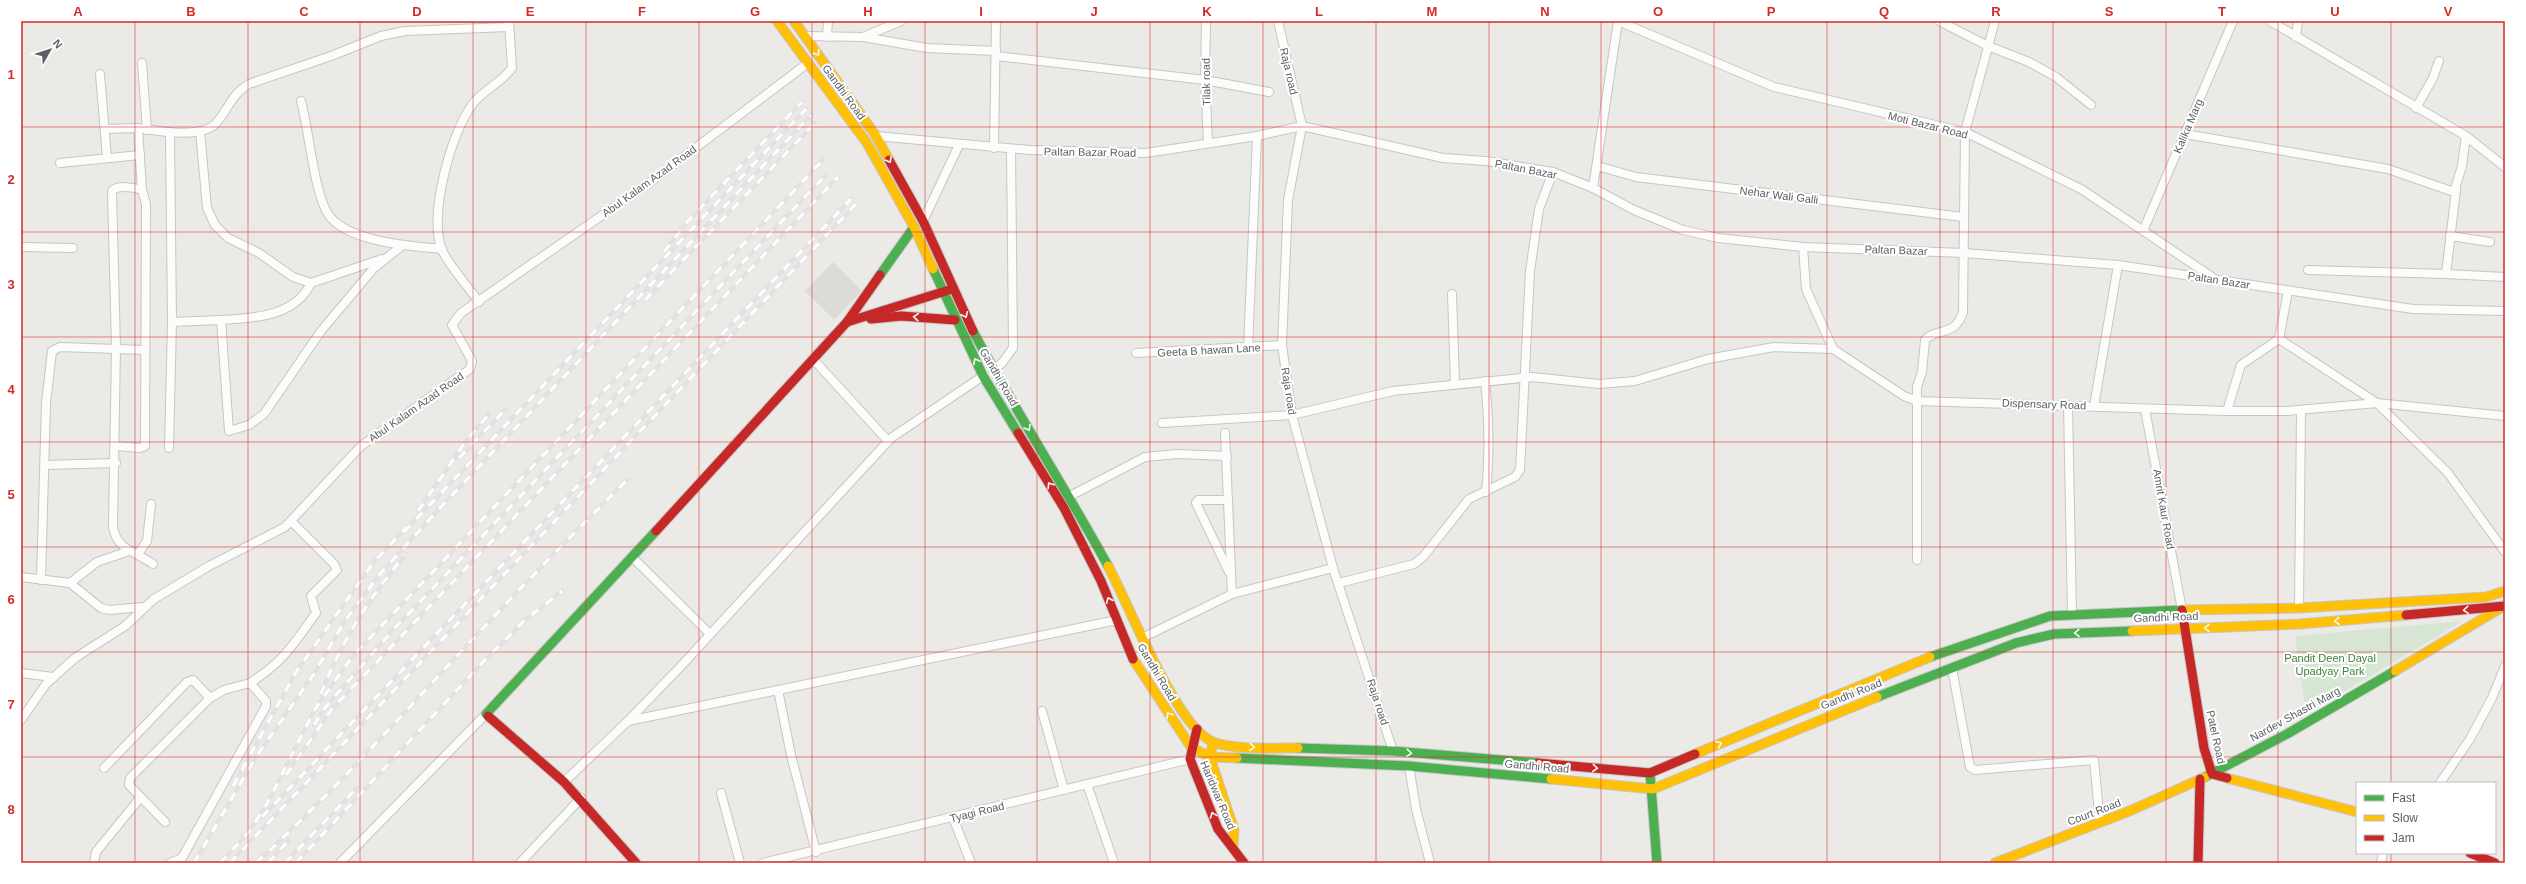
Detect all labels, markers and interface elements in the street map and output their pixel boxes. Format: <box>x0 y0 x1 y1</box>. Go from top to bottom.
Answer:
text: A <box>73 4 83 19</box>
text: B <box>186 4 196 19</box>
text: C <box>299 4 309 19</box>
text: D <box>412 4 422 19</box>
text: E <box>526 4 535 19</box>
text: F <box>638 4 646 19</box>
text: G <box>750 4 760 19</box>
text: H <box>863 4 873 19</box>
text: I <box>979 4 983 19</box>
text: J <box>1090 4 1098 19</box>
text: K <box>1202 4 1212 19</box>
text: L <box>1315 4 1323 19</box>
text: M <box>1427 4 1437 19</box>
text: N <box>1540 4 1550 19</box>
text: O <box>1653 4 1663 19</box>
text: P <box>1767 4 1776 19</box>
text: Q <box>1879 4 1889 19</box>
text: R <box>1991 4 2001 19</box>
text: S <box>2105 4 2114 19</box>
text: T <box>2218 4 2226 19</box>
text: U <box>2330 4 2340 19</box>
text: V <box>2444 4 2453 19</box>
north arrow <box>30 30 70 70</box>
text: N <box>51 37 65 51</box>
street label: Raja road <box>1278 46 1300 96</box>
one-way arrow <box>812 49 819 56</box>
street label: Tilak road <box>1200 58 1212 106</box>
street label: Gandhi Road <box>820 62 868 122</box>
text: 1 <box>7 67 15 82</box>
street label: Kalika Marg <box>2171 97 2205 155</box>
street label: Moti Bazar Road <box>1887 109 1969 141</box>
street label: Abul Kalam Azad Road <box>600 143 698 219</box>
street label: Paltan Bazar Road <box>1044 145 1136 159</box>
one-way arrow <box>885 156 892 164</box>
street label: Paltan Bazar <box>1494 157 1558 181</box>
text: 2 <box>7 172 15 187</box>
street label: Nehar Wali Galli <box>1739 184 1819 206</box>
street label: Paltan Bazar <box>1864 243 1928 257</box>
street label: Paltan Bazar <box>2187 269 2251 291</box>
text: 3 <box>7 277 15 292</box>
one-way arrow <box>960 310 968 318</box>
one-way arrow <box>913 313 919 322</box>
street label: Geeta B hawan Lane <box>1157 341 1261 359</box>
street label: Gandhi Road <box>978 346 1020 408</box>
one-way arrow <box>973 358 981 366</box>
street label: Raja road <box>1279 367 1299 415</box>
street label: Abul Kalam Azad Road <box>366 370 466 444</box>
text: 4 <box>7 382 15 397</box>
street label: Dispensary Road <box>2002 397 2086 411</box>
one-way arrow <box>1024 424 1031 431</box>
street label: Amrit Kaur Road <box>2151 468 2177 550</box>
one-way arrow <box>1047 482 1055 489</box>
text: 5 <box>7 487 15 502</box>
text: 6 <box>7 592 15 607</box>
one-way arrow <box>1105 597 1113 604</box>
one-way arrow <box>2463 605 2469 614</box>
street label: Gandhi Road <box>2133 610 2199 624</box>
one-way arrow <box>2334 616 2340 625</box>
one-way arrow <box>2204 623 2210 632</box>
one-way arrow <box>2074 629 2080 638</box>
street label: Gandhi Road <box>1135 641 1179 703</box>
park label: Pandit Deen Dayal Upadyay Park <box>2284 652 2376 677</box>
street label: Gandhi Road <box>1819 676 1883 712</box>
street label: Raja road <box>1365 677 1391 727</box>
street label: Nardev Shastri Marg <box>2248 684 2342 744</box>
text: 7 <box>7 697 15 712</box>
street label: Patel Road <box>2204 709 2228 765</box>
one-way arrow <box>1166 712 1174 719</box>
one-way arrow <box>1714 741 1722 749</box>
one-way arrow <box>1249 742 1255 751</box>
one-way arrow <box>1406 748 1412 757</box>
street label: Gandhi Road <box>1504 757 1570 775</box>
street label: Haridwar Road <box>1198 759 1238 831</box>
one-way arrow <box>1592 764 1598 773</box>
legend <box>2356 782 2496 854</box>
text: Fast <box>2392 791 2416 805</box>
street label: Court Road <box>2066 796 2122 828</box>
street label: Tyagi Road <box>949 799 1005 825</box>
text: 8 <box>7 802 15 817</box>
text: Slow <box>2392 811 2418 825</box>
one-way arrow <box>1210 812 1218 819</box>
text: Jam <box>2392 831 2415 845</box>

